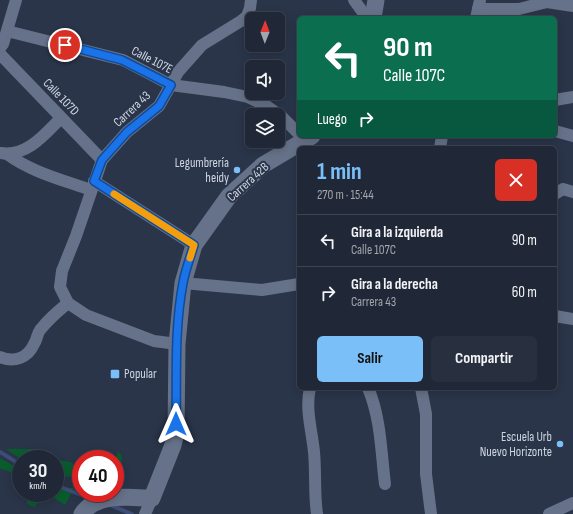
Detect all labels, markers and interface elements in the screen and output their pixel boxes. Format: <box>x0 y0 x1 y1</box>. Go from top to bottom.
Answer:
north arrow <box>245 12 285 52</box>
map controls <box>245 12 285 148</box>
pin <box>48 28 82 62</box>
text: 90 m <box>383 31 433 64</box>
icon: left <box>317 32 369 84</box>
icon: arrive <box>54 34 76 56</box>
street label: Calle 107E <box>129 43 175 77</box>
button: sound <box>245 60 285 100</box>
text: Calle 107C <box>383 65 445 86</box>
street label: Calle 107D <box>40 75 82 119</box>
street label: Carrera 43 <box>110 88 154 130</box>
button: layers <box>245 108 285 148</box>
icon: right <box>355 108 377 130</box>
text: Luego <box>317 110 347 129</box>
place label: Legumbrería heidy <box>175 155 229 186</box>
text: 1 min <box>317 157 362 186</box>
street label: Carrera 42B <box>224 159 272 205</box>
button: close <box>495 159 537 201</box>
marker: Legumbrería heidy <box>232 165 242 175</box>
text: 270 m · 15:44 <box>317 187 374 203</box>
text: Gira a la izquierda <box>351 223 443 242</box>
icon: left <box>317 230 339 252</box>
text: 90 m <box>512 231 537 250</box>
text: Calle 107C <box>351 242 396 258</box>
text: Gira a la derecha <box>351 275 438 294</box>
icon: right <box>317 282 339 304</box>
text: 60 m <box>512 283 537 302</box>
text: Carrera 43 <box>351 294 396 310</box>
button: Salir <box>317 336 423 382</box>
button: Compartir <box>431 336 537 382</box>
place label: Popular <box>124 366 157 382</box>
marker: Popular <box>109 368 121 380</box>
position arrow <box>155 403 197 445</box>
place label: Escuela Urb Nuevo Horizonte <box>480 429 552 460</box>
marker: Escuela Urb Nuevo Horizonte <box>555 439 565 449</box>
speed limit sign: 40 <box>72 450 124 502</box>
text: 30 <box>29 459 47 483</box>
text: km/h <box>29 480 47 492</box>

